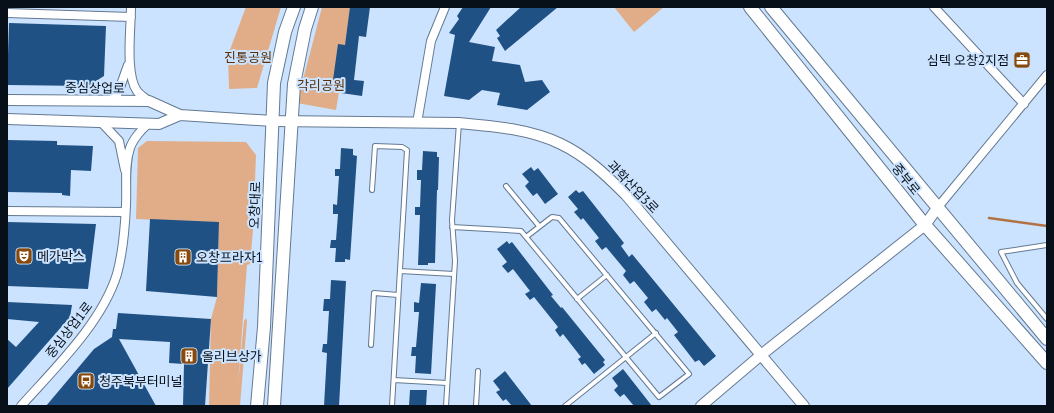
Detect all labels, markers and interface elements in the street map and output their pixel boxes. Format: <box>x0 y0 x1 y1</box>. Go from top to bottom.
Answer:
park label: 진통공원 <box>224 49 272 66</box>
office icon: 심텍 오창2지점 <box>1012 50 1032 70</box>
place label: 심텍 오창2지점 <box>927 52 1009 69</box>
park label: 각리공원 <box>297 77 345 94</box>
street label: 중심상업로 <box>65 79 125 97</box>
street label: 과학산업3로 <box>604 157 662 217</box>
street label: 중부로 <box>888 160 924 198</box>
street label: 오창대로 <box>246 181 264 229</box>
theatre icon: 메가박스 <box>14 246 34 266</box>
building icon: 오창프라자1 <box>173 247 193 267</box>
place label: 메가박스 <box>37 248 85 265</box>
place label: 오창프라자1 <box>196 249 263 266</box>
street label: 중심상업1로 <box>42 298 96 362</box>
building icon: 올리브상가 <box>179 346 199 366</box>
place label: 올리브상가 <box>202 348 262 365</box>
bus stop icon: 청주북부터미널 <box>76 371 96 391</box>
place label: 청주북부터미널 <box>99 373 183 390</box>

